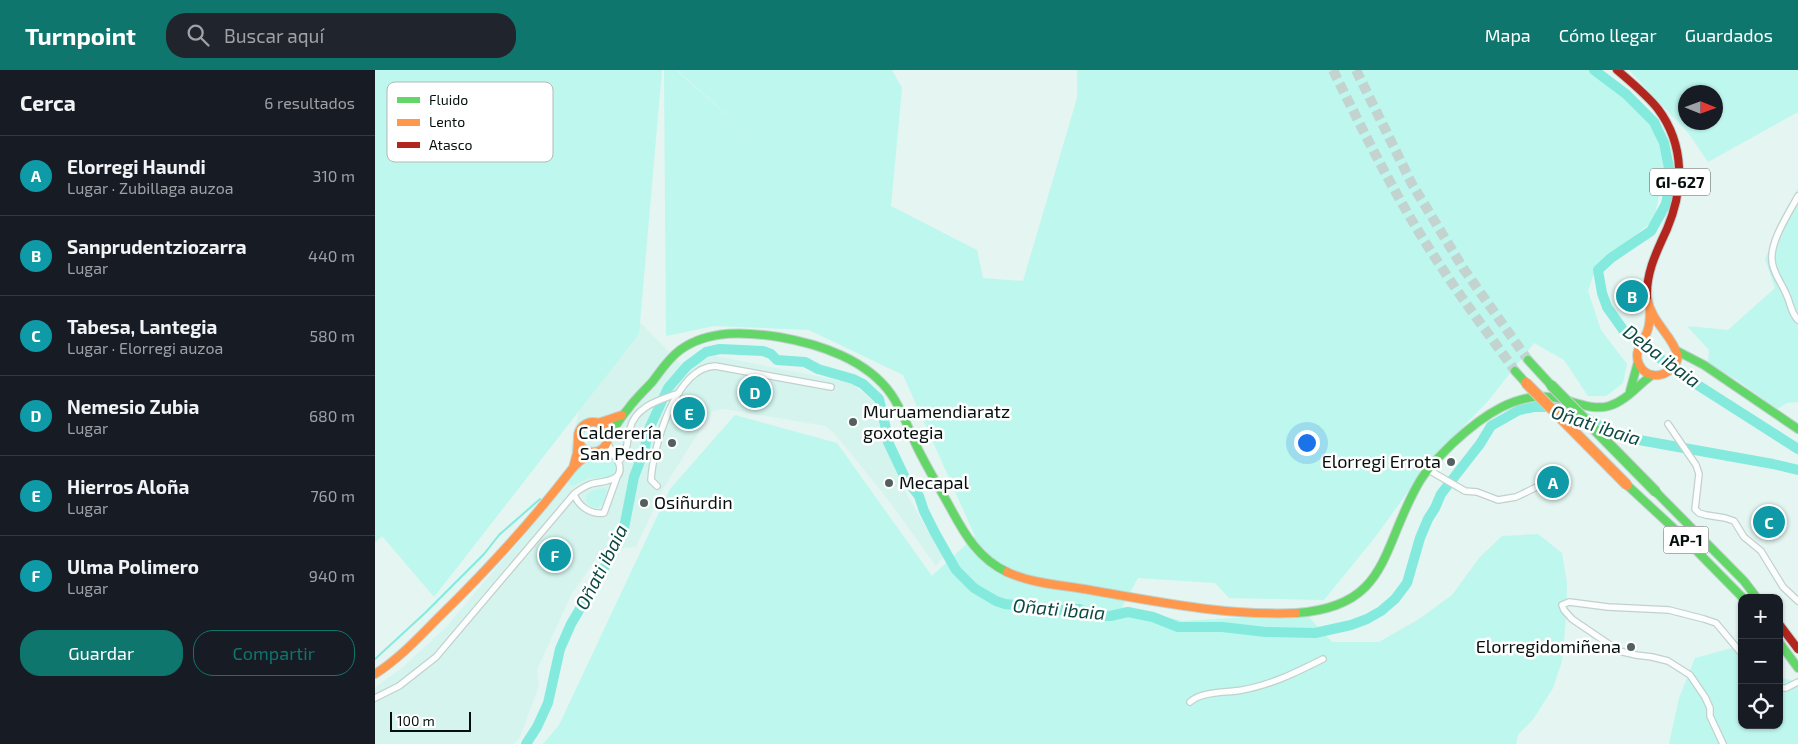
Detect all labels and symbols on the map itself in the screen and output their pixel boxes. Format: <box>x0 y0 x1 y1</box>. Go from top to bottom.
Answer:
legend <box>387 82 553 162</box>
north arrow <box>1678 85 1723 130</box>
text: Fluido <box>429 91 468 108</box>
text: Lento <box>429 113 465 130</box>
text: Atasco <box>429 136 472 153</box>
road number: GI-627 <box>1650 168 1710 195</box>
pin: B <box>1616 277 1648 315</box>
water label: Deba ibaia <box>1619 319 1705 392</box>
pin: D <box>739 373 771 411</box>
pin: E <box>673 394 705 432</box>
water label: Oñati ibaia <box>1549 399 1644 450</box>
place label: Muruamendiaratz goxotegia <box>863 400 1010 443</box>
marker: Muruamendiaratz goxotegia <box>847 416 859 428</box>
place label: Calderería San Pedro <box>578 421 662 464</box>
your location <box>1294 430 1320 456</box>
marker: Calderería San Pedro <box>666 437 678 449</box>
place label: Elorregi Errota <box>1322 450 1441 472</box>
marker: Elorregi Errota <box>1445 456 1457 468</box>
pin: A <box>1537 463 1569 501</box>
place label: Mecapal <box>899 471 969 493</box>
marker: Mecapal <box>883 477 895 489</box>
place label: Osiñurdin <box>654 491 733 513</box>
marker: Osiñurdin <box>638 497 650 509</box>
pin: C <box>1753 503 1785 541</box>
water label: Oñati ibaia <box>569 520 632 613</box>
road number: AP-1 <box>1663 526 1709 554</box>
pin: F <box>539 536 571 574</box>
water label: Oñati ibaia <box>1012 593 1106 624</box>
place label: Elorregidomiñena <box>1476 635 1621 657</box>
marker: Elorregidomiñena <box>1625 641 1637 653</box>
scale bar <box>390 709 471 732</box>

